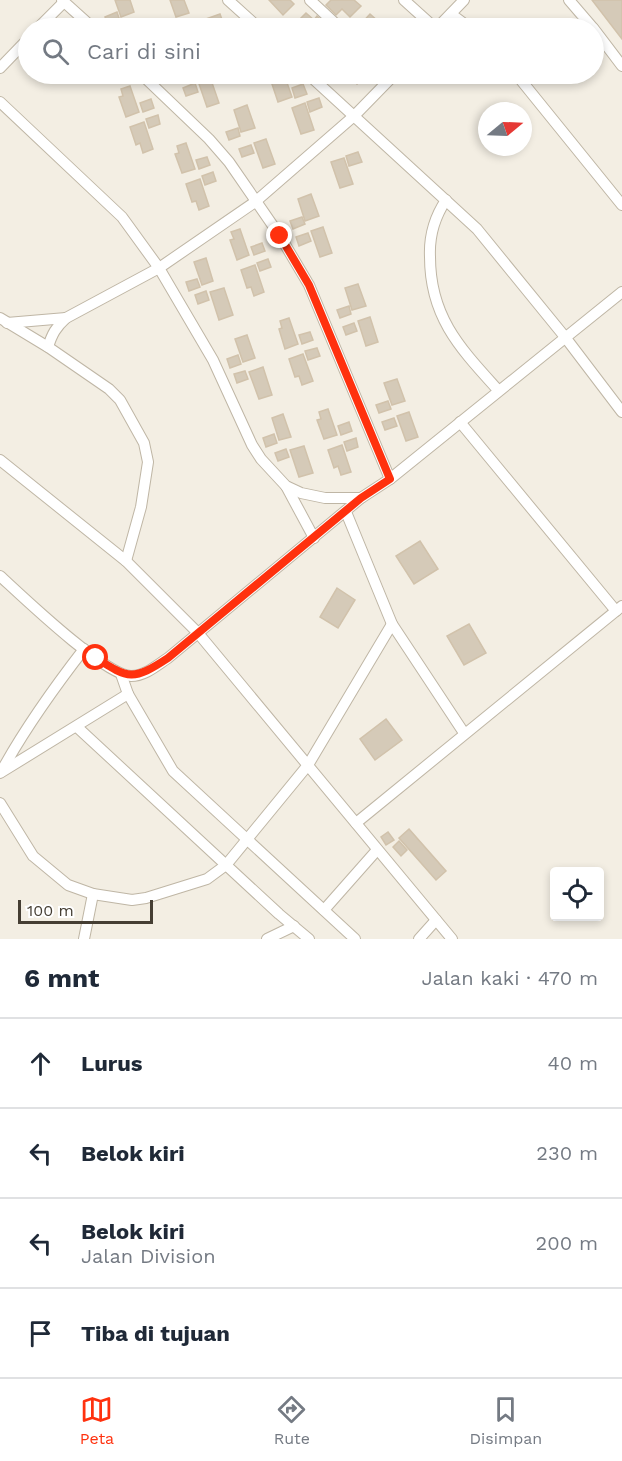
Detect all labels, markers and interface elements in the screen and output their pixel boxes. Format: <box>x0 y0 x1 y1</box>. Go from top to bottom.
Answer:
search box <box>18 18 604 84</box>
icon: search <box>39 35 72 68</box>
text: Cari di sini <box>87 39 201 64</box>
north arrow <box>478 102 532 156</box>
route end <box>266 222 292 248</box>
route start <box>82 644 108 670</box>
map controls <box>550 867 604 921</box>
button: locate <box>550 867 604 921</box>
scale bar <box>18 897 153 924</box>
text: 100 m <box>27 901 74 920</box>
text: 6 mnt <box>24 963 99 993</box>
text: Jalan kaki · 470 m <box>421 966 598 990</box>
icon: ahead <box>24 1047 57 1080</box>
text: Lurus <box>81 1051 143 1076</box>
text: 40 m <box>547 1051 598 1075</box>
icon: left <box>24 1137 57 1170</box>
text: Belok kiri <box>81 1141 185 1166</box>
text: 230 m <box>536 1141 598 1165</box>
text: Belok kiri <box>81 1219 185 1244</box>
icon: left <box>24 1227 57 1260</box>
text: 200 m <box>536 1231 598 1255</box>
text: Jalan Division <box>81 1244 216 1268</box>
icon: arrive <box>24 1317 57 1350</box>
text: Tiba di tujuan <box>81 1321 230 1346</box>
tab: Peta <box>80 1393 114 1448</box>
tab: Rute <box>274 1393 310 1448</box>
tab: Disimpan <box>470 1393 542 1448</box>

